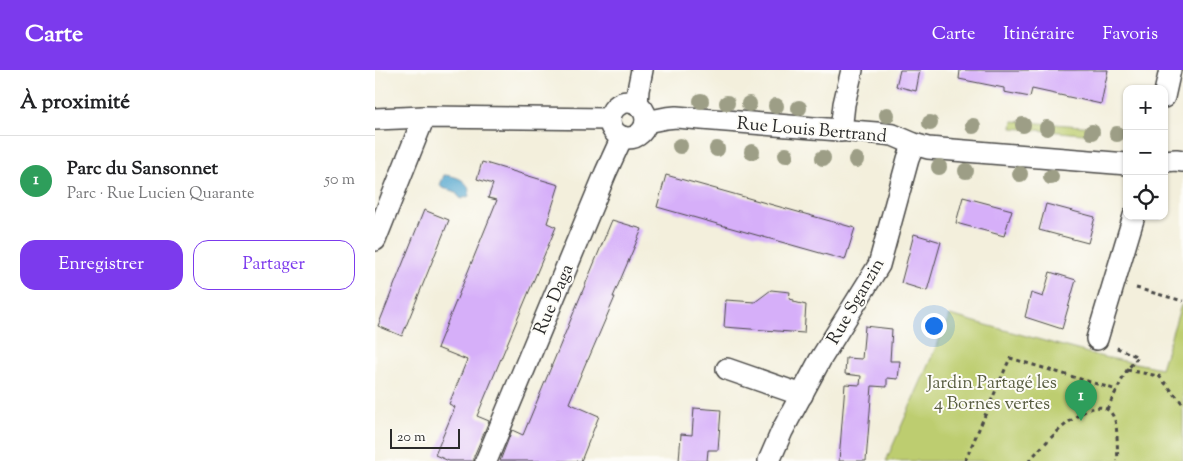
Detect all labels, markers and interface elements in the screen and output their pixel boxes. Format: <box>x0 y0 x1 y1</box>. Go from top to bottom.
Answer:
text: Carte <box>25 18 83 52</box>
text: Carte <box>932 22 975 48</box>
text: Itinéraire <box>1003 22 1075 48</box>
text: Favoris <box>1103 22 1158 48</box>
map controls <box>1123 85 1168 220</box>
button: + <box>1123 85 1168 130</box>
text: À proximité <box>20 88 130 118</box>
street label: Rue Louis Bertrand <box>736 111 888 150</box>
button: − <box>1123 130 1168 175</box>
text: Parc du Sansonnet <box>67 156 218 183</box>
text: 1 <box>33 169 39 192</box>
text: 50 m <box>324 169 355 192</box>
button: locate <box>1123 175 1168 220</box>
text: Parc · Rue Lucien Quarante <box>67 183 254 206</box>
button: Enregistrer <box>20 240 183 290</box>
button: Partager <box>193 240 355 290</box>
street label: Rue Sganzin <box>821 254 892 350</box>
street label: Rue Daga <box>528 260 581 339</box>
your location <box>921 313 947 339</box>
park label: Jardin Partagé les 4 Bornes vertes <box>926 371 1057 418</box>
pin: 1 <box>1065 380 1097 421</box>
scale bar <box>390 426 460 449</box>
text: 20 m <box>397 428 426 448</box>

